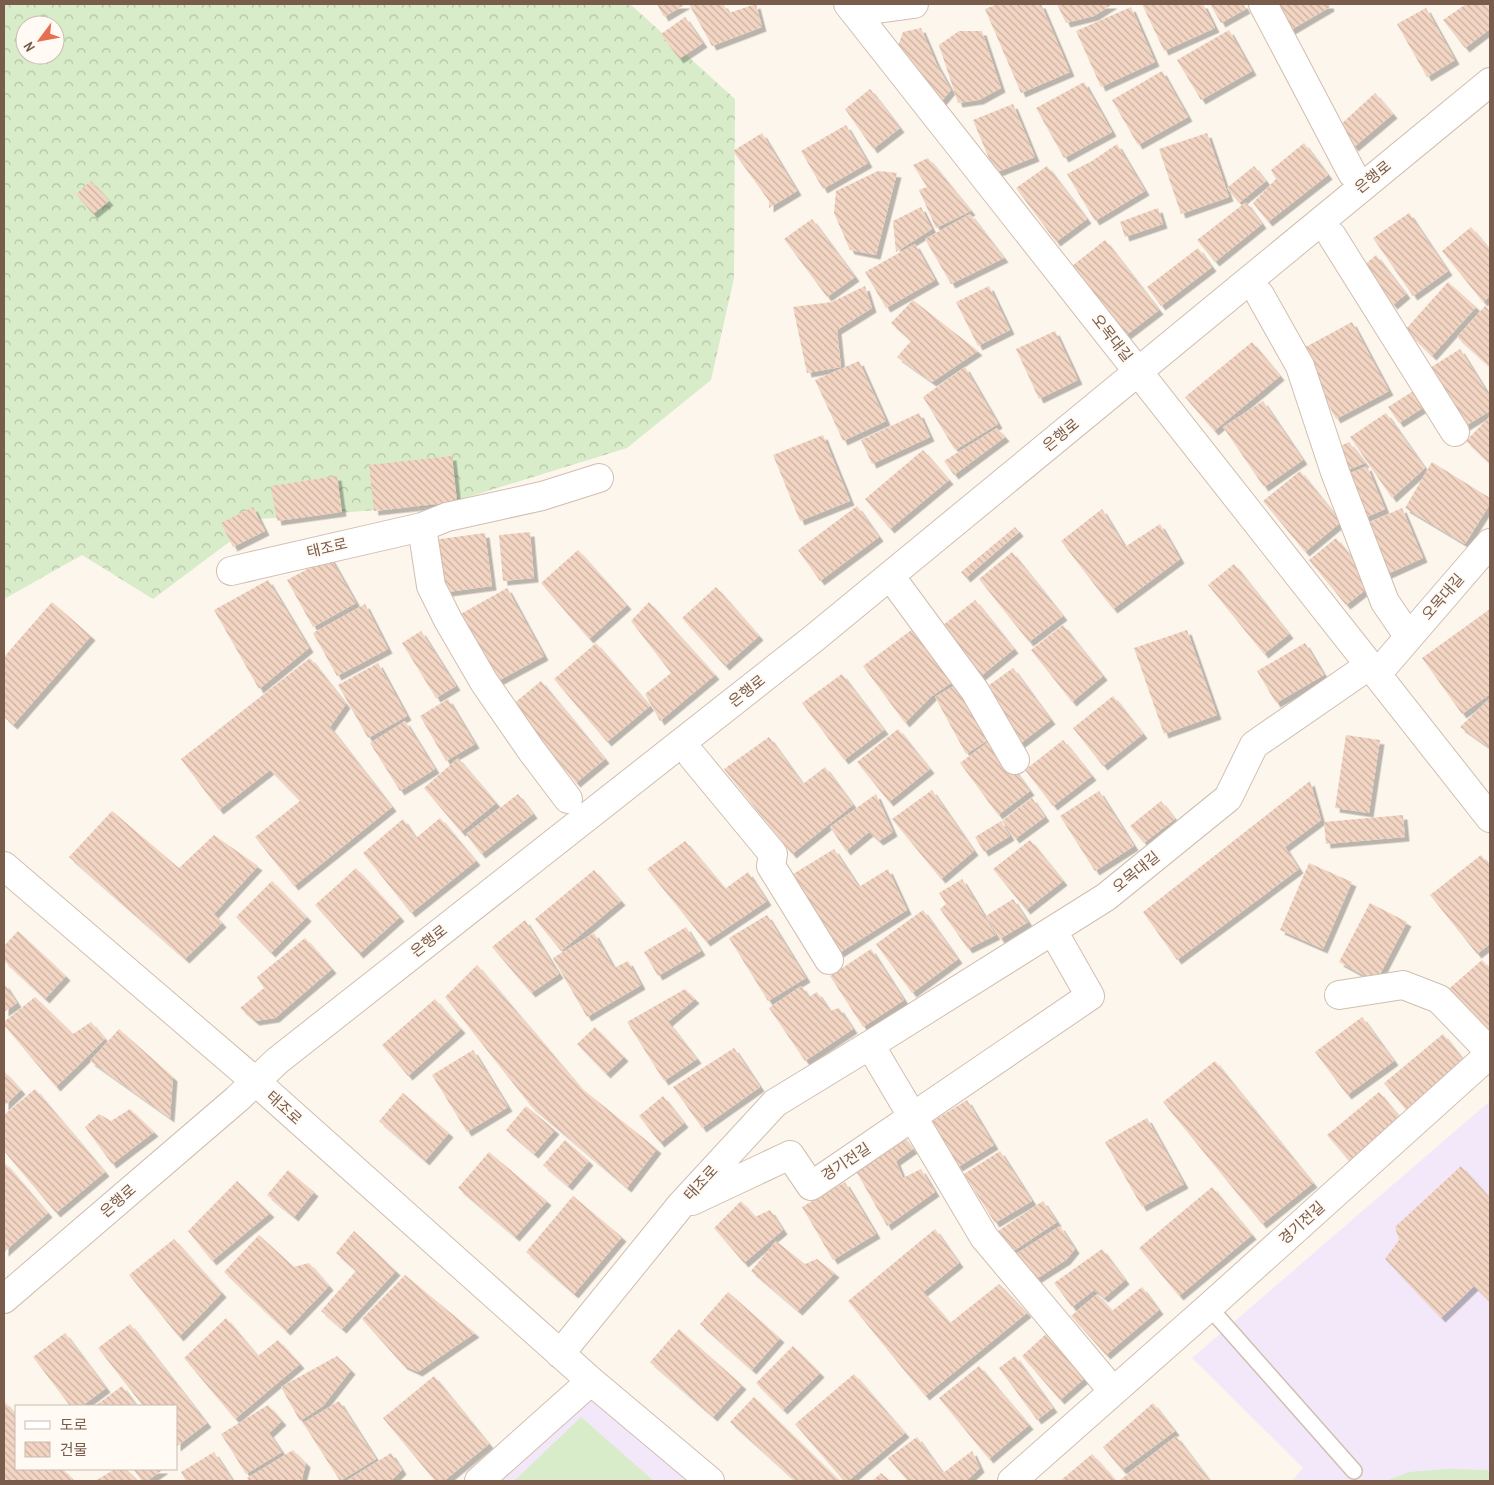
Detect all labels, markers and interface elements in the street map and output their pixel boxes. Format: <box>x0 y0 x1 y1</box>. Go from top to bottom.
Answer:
north arrow <box>15 15 65 65</box>
text: N <box>19 39 39 55</box>
street label: 은행로 <box>1350 155 1395 198</box>
street label: 오목대길 <box>1087 309 1138 366</box>
street label: 은행로 <box>1038 413 1083 456</box>
street label: 태조로 <box>304 533 349 562</box>
street label: 오목대길 <box>1417 569 1469 624</box>
street label: 은행로 <box>724 670 769 712</box>
street label: 오목대길 <box>1108 846 1164 897</box>
street label: 은행로 <box>406 920 451 962</box>
street label: 태조로 <box>262 1086 307 1129</box>
street label: 경기전길 <box>817 1137 874 1186</box>
street label: 태조로 <box>679 1160 722 1205</box>
street label: 은행로 <box>95 1179 140 1222</box>
street label: 경기전길 <box>1274 1196 1329 1249</box>
legend <box>15 1405 178 1470</box>
text: 도로 <box>60 1414 88 1435</box>
text: 건물 <box>60 1439 88 1460</box>

